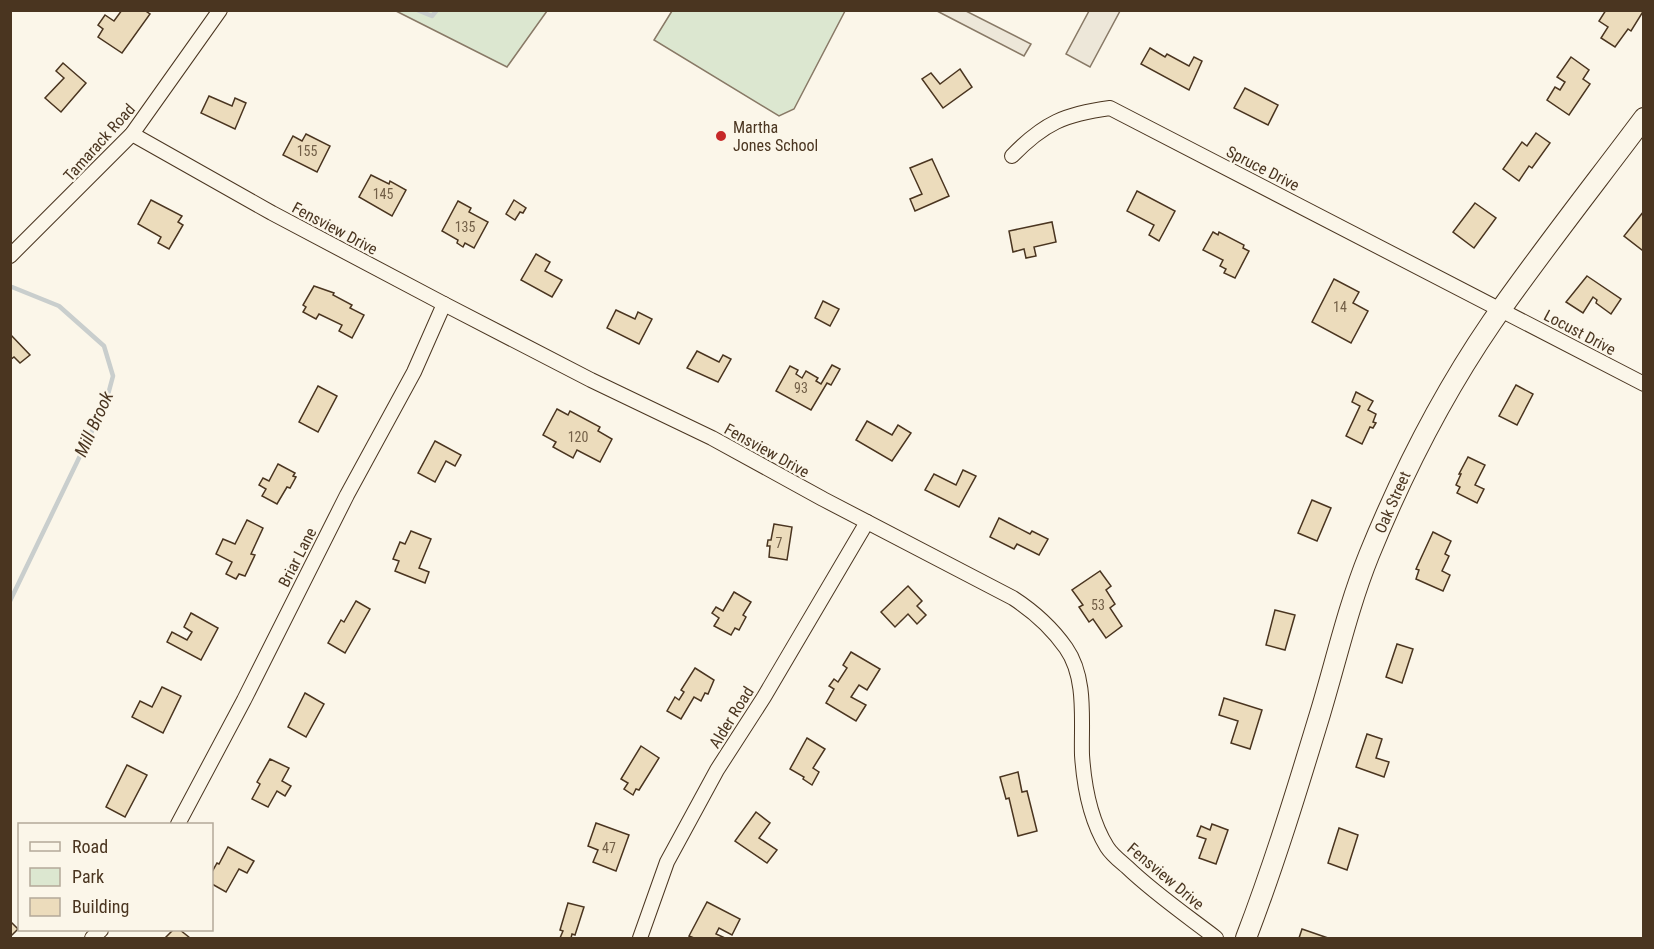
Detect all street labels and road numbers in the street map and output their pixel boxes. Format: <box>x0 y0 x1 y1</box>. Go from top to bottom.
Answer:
street label: Tamarack Road <box>60 100 139 185</box>
street label: Spruce Drive <box>1223 142 1302 195</box>
street label: Fensview Drive <box>289 198 381 259</box>
street label: Locust Drive <box>1541 306 1619 359</box>
street label: Fensview Drive <box>721 419 813 482</box>
street label: Oak Street <box>1370 468 1415 536</box>
street label: Briar Lane <box>274 524 320 590</box>
street label: Alder Road <box>705 683 758 752</box>
street label: Fensview Drive <box>1124 839 1208 914</box>

